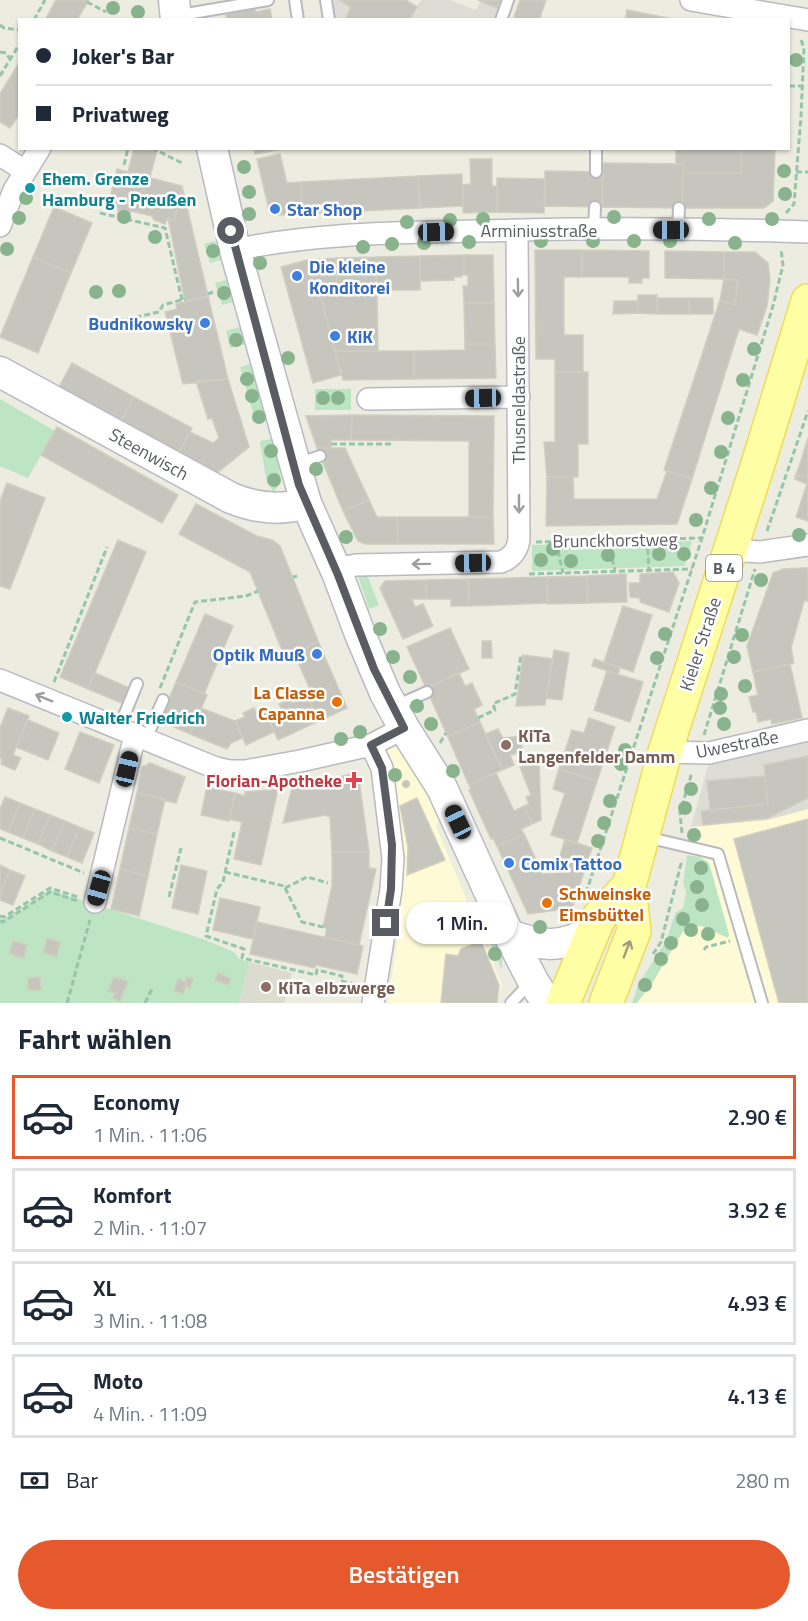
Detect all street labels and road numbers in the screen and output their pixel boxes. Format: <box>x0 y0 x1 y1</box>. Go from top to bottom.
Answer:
street label: Arminiusstraße <box>481 217 597 244</box>
street label: Thusneldastraße <box>505 336 532 464</box>
street label: Steenwisch <box>104 421 194 487</box>
street label: Brunckhorstweg <box>552 525 678 555</box>
road number: B 4 <box>706 555 742 581</box>
street label: Kieler Straße <box>672 594 728 694</box>
street label: Uwestraße <box>693 723 781 765</box>

